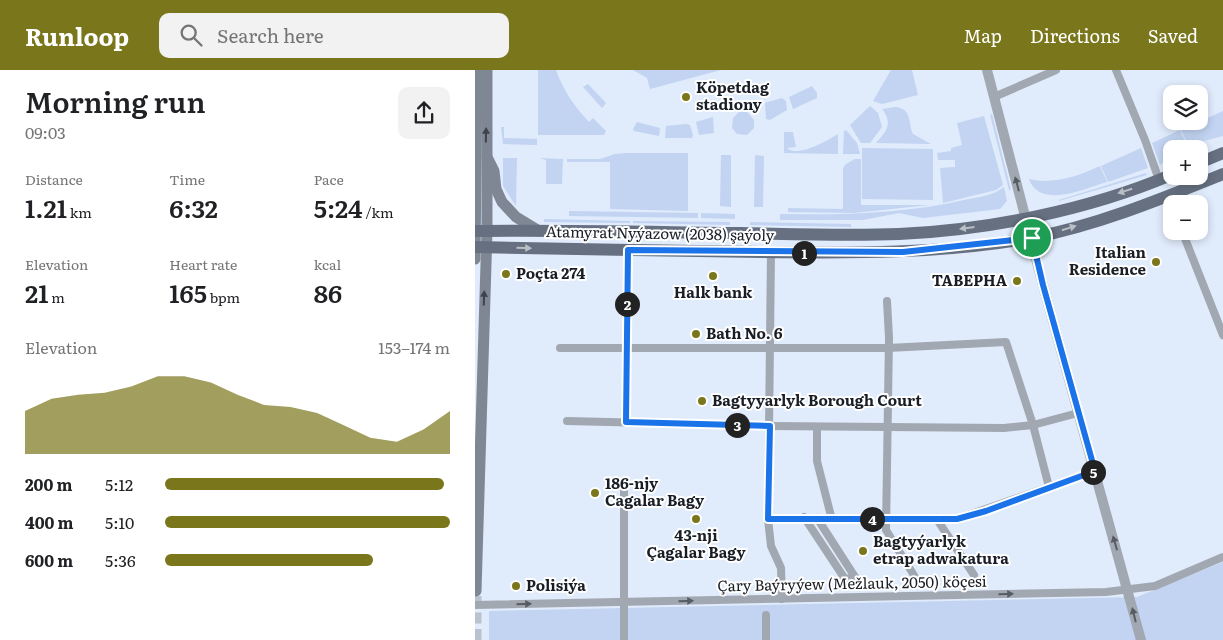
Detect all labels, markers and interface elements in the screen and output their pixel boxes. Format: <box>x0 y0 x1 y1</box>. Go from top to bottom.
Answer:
search box <box>159 13 509 58</box>
text: Runloop <box>25 18 129 53</box>
icon: search <box>177 21 205 49</box>
text: Search here <box>217 21 324 49</box>
text: Map <box>964 22 1002 49</box>
text: Directions <box>1030 22 1120 49</box>
text: Saved <box>1148 22 1198 49</box>
place label: Köpetdag stadiony <box>696 75 770 115</box>
text: Morning run <box>25 80 206 122</box>
map controls <box>1163 85 1208 240</box>
button: layers <box>1163 85 1208 130</box>
button: share <box>398 87 450 139</box>
marker: Köpetdag stadiony <box>680 91 692 103</box>
text: 09:03 <box>25 120 66 144</box>
one-way arrow <box>482 127 490 143</box>
button: + <box>1163 140 1208 185</box>
text: Distance <box>25 169 83 189</box>
text: Time <box>169 169 205 189</box>
text: Pace <box>314 169 344 189</box>
one-way arrow <box>1013 177 1021 192</box>
one-way arrow <box>1118 188 1133 196</box>
text: 1.21 <box>25 189 67 226</box>
text: 6:32 <box>169 189 218 226</box>
text: 5:24 <box>314 189 363 226</box>
button: − <box>1163 195 1208 240</box>
text: km <box>67 202 92 222</box>
text: /km <box>363 202 394 222</box>
pin <box>1011 217 1053 259</box>
street label: Atamyrat Nyýazow (2038) şaýoly <box>546 219 775 246</box>
one-way arrow <box>959 224 975 232</box>
icon: arrive <box>1018 224 1046 252</box>
one-way arrow <box>1062 224 1077 232</box>
pin: 1 <box>791 240 817 266</box>
place label: Italian Residence <box>1069 240 1147 280</box>
text: 1 <box>802 243 807 263</box>
one-way arrow <box>516 244 532 252</box>
text: Elevation <box>25 254 88 274</box>
text: Heart rate <box>169 254 237 274</box>
text: kcal <box>314 254 341 274</box>
marker: Italian Residence <box>1150 256 1162 268</box>
place label: Poçta 274 <box>516 261 585 284</box>
marker: Poçta 274 <box>500 268 512 280</box>
place label: ТАВЕРНА <box>932 268 1008 291</box>
marker: Halk bank <box>707 270 719 282</box>
text: 21 <box>25 274 48 311</box>
text: 165 <box>169 274 207 311</box>
text: 86 <box>314 274 342 311</box>
marker: ТАВЕРНА <box>1011 275 1023 287</box>
place label: Halk bank <box>674 280 753 303</box>
text: m <box>48 287 65 307</box>
text: bpm <box>207 287 240 307</box>
one-way arrow <box>481 289 489 305</box>
pin: 2 <box>615 292 639 316</box>
text: 2 <box>624 294 631 314</box>
place label: Bath No. 6 <box>706 321 783 344</box>
marker: Bath No. 6 <box>690 328 702 340</box>
text: Elevation <box>25 335 97 359</box>
text: 153–174 m <box>378 335 450 359</box>
place label: Bagtyyarlyk Borough Court <box>712 388 922 411</box>
marker: Bagtyyarlyk Borough Court <box>696 395 708 407</box>
pin: 3 <box>725 412 749 438</box>
text: 3 <box>734 415 741 435</box>
pin: 5 <box>1081 460 1105 484</box>
text: 5 <box>1090 462 1097 482</box>
place label: 186-njy Cagalar Bagy <box>605 471 705 511</box>
text: 200 m <box>25 472 72 496</box>
text: 5:12 <box>105 472 133 496</box>
marker: 186-njy Cagalar Bagy <box>589 487 601 499</box>
pin: 4 <box>859 506 885 532</box>
text: 4 <box>868 509 877 529</box>
text: 400 m <box>25 510 74 534</box>
text: 5:10 <box>105 510 134 534</box>
marker: 43-nji Çagalar Bagy <box>690 513 702 525</box>
place label: 43-nji Çagalar Bagy <box>646 523 746 563</box>
place label: Bagtyýarlyk etrap adwakatura <box>873 529 1009 569</box>
one-way arrow <box>1110 536 1118 551</box>
marker: Bagtyýarlyk etrap adwakatura <box>857 545 869 557</box>
text: 600 m <box>25 548 73 572</box>
text: 5:36 <box>105 548 136 572</box>
street label: Çary Baýryýew (Mežlauk, 2050) köçesi <box>717 569 987 596</box>
place label: Polisiýa <box>526 573 586 596</box>
marker: Polisiýa <box>510 580 522 592</box>
one-way arrow <box>998 590 1014 598</box>
one-way arrow <box>678 597 694 605</box>
one-way arrow <box>516 600 532 608</box>
one-way arrow <box>1130 608 1138 623</box>

